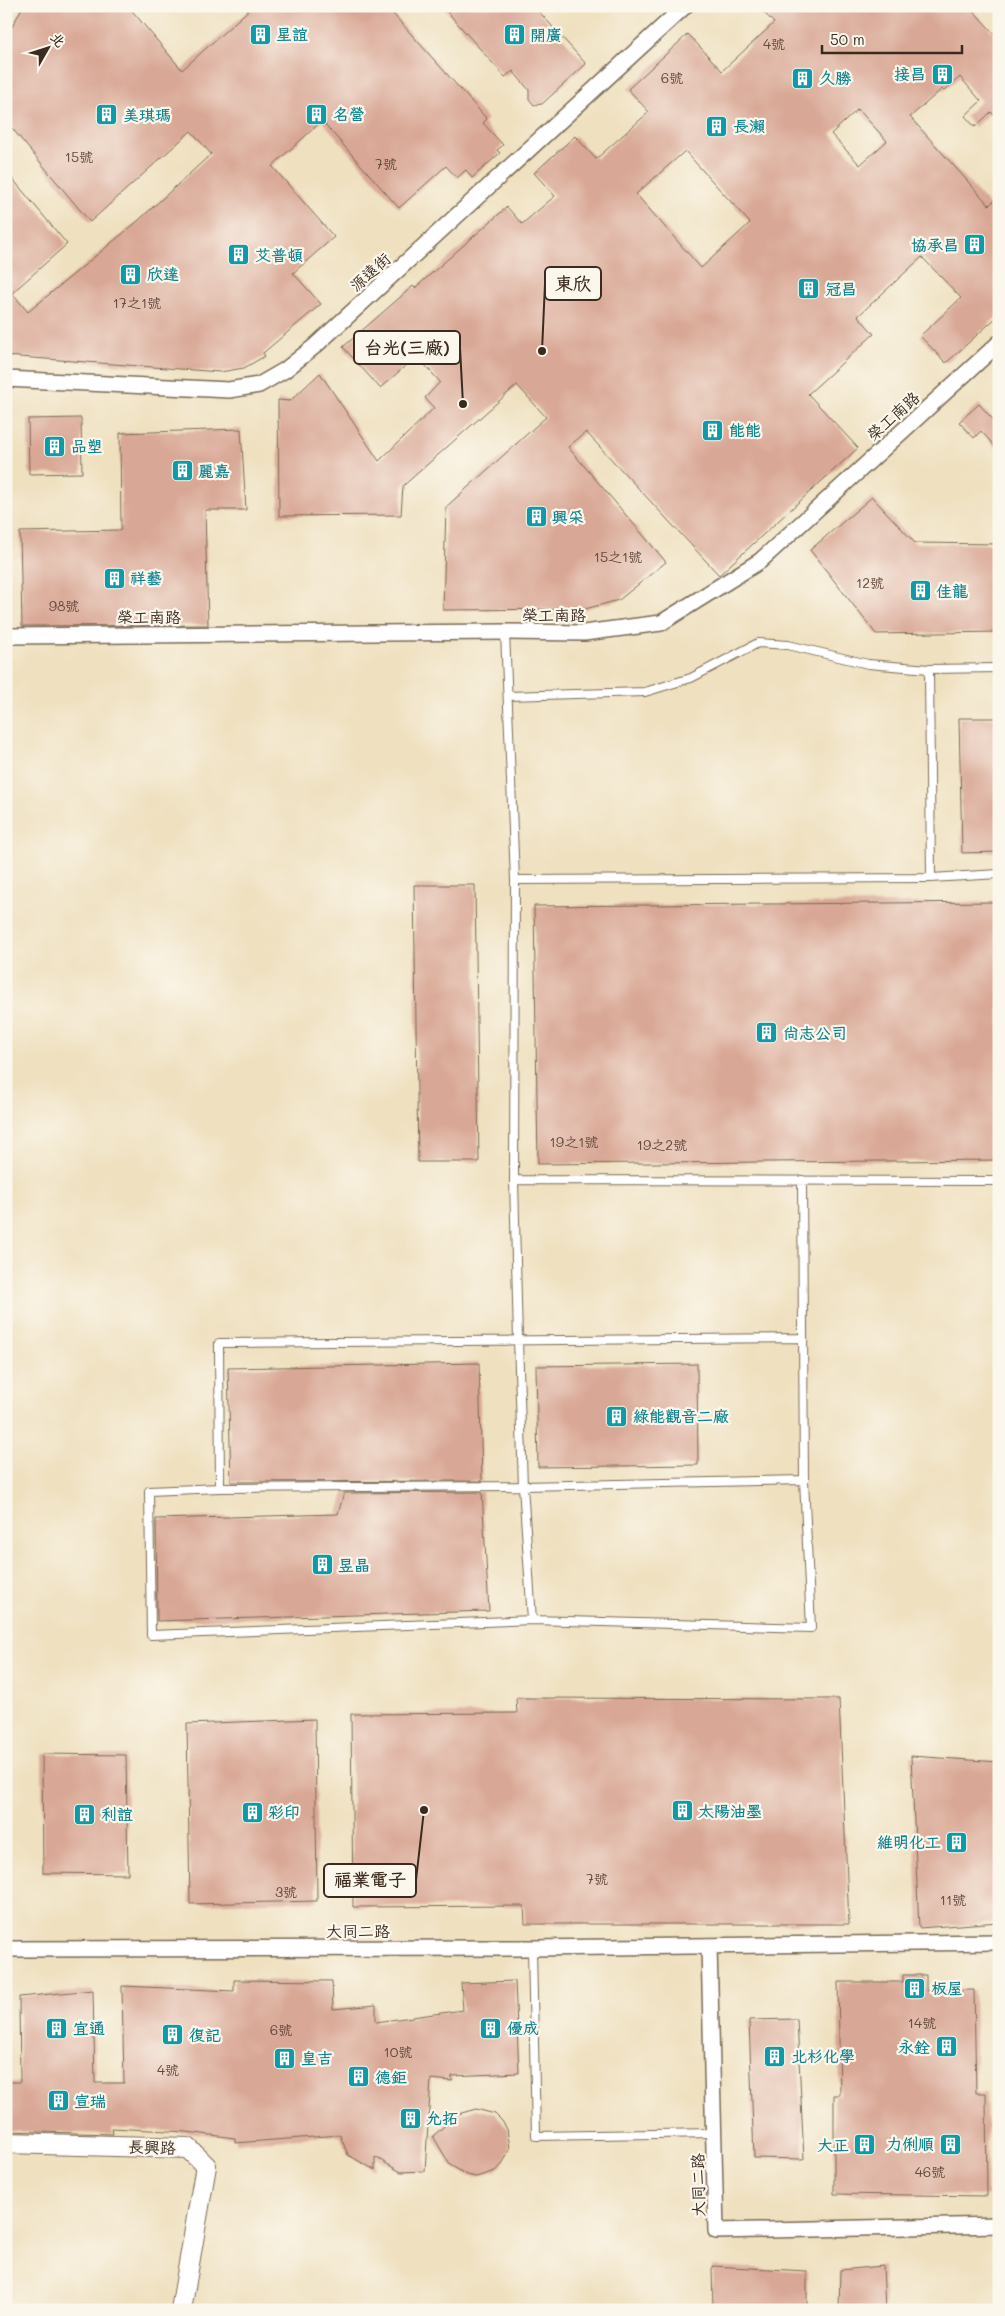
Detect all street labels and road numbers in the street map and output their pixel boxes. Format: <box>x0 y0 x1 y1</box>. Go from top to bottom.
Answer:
street label: 源遠街 <box>345 248 395 295</box>
street label: 榮工南路 <box>862 386 923 445</box>
street label: 榮工南路 <box>522 604 586 625</box>
street label: 榮工南路 <box>117 606 181 627</box>
street label: 大同二路 <box>326 1920 390 1941</box>
street label: 長興路 <box>128 2135 176 2158</box>
street label: 大同二路 <box>686 2153 709 2217</box>

